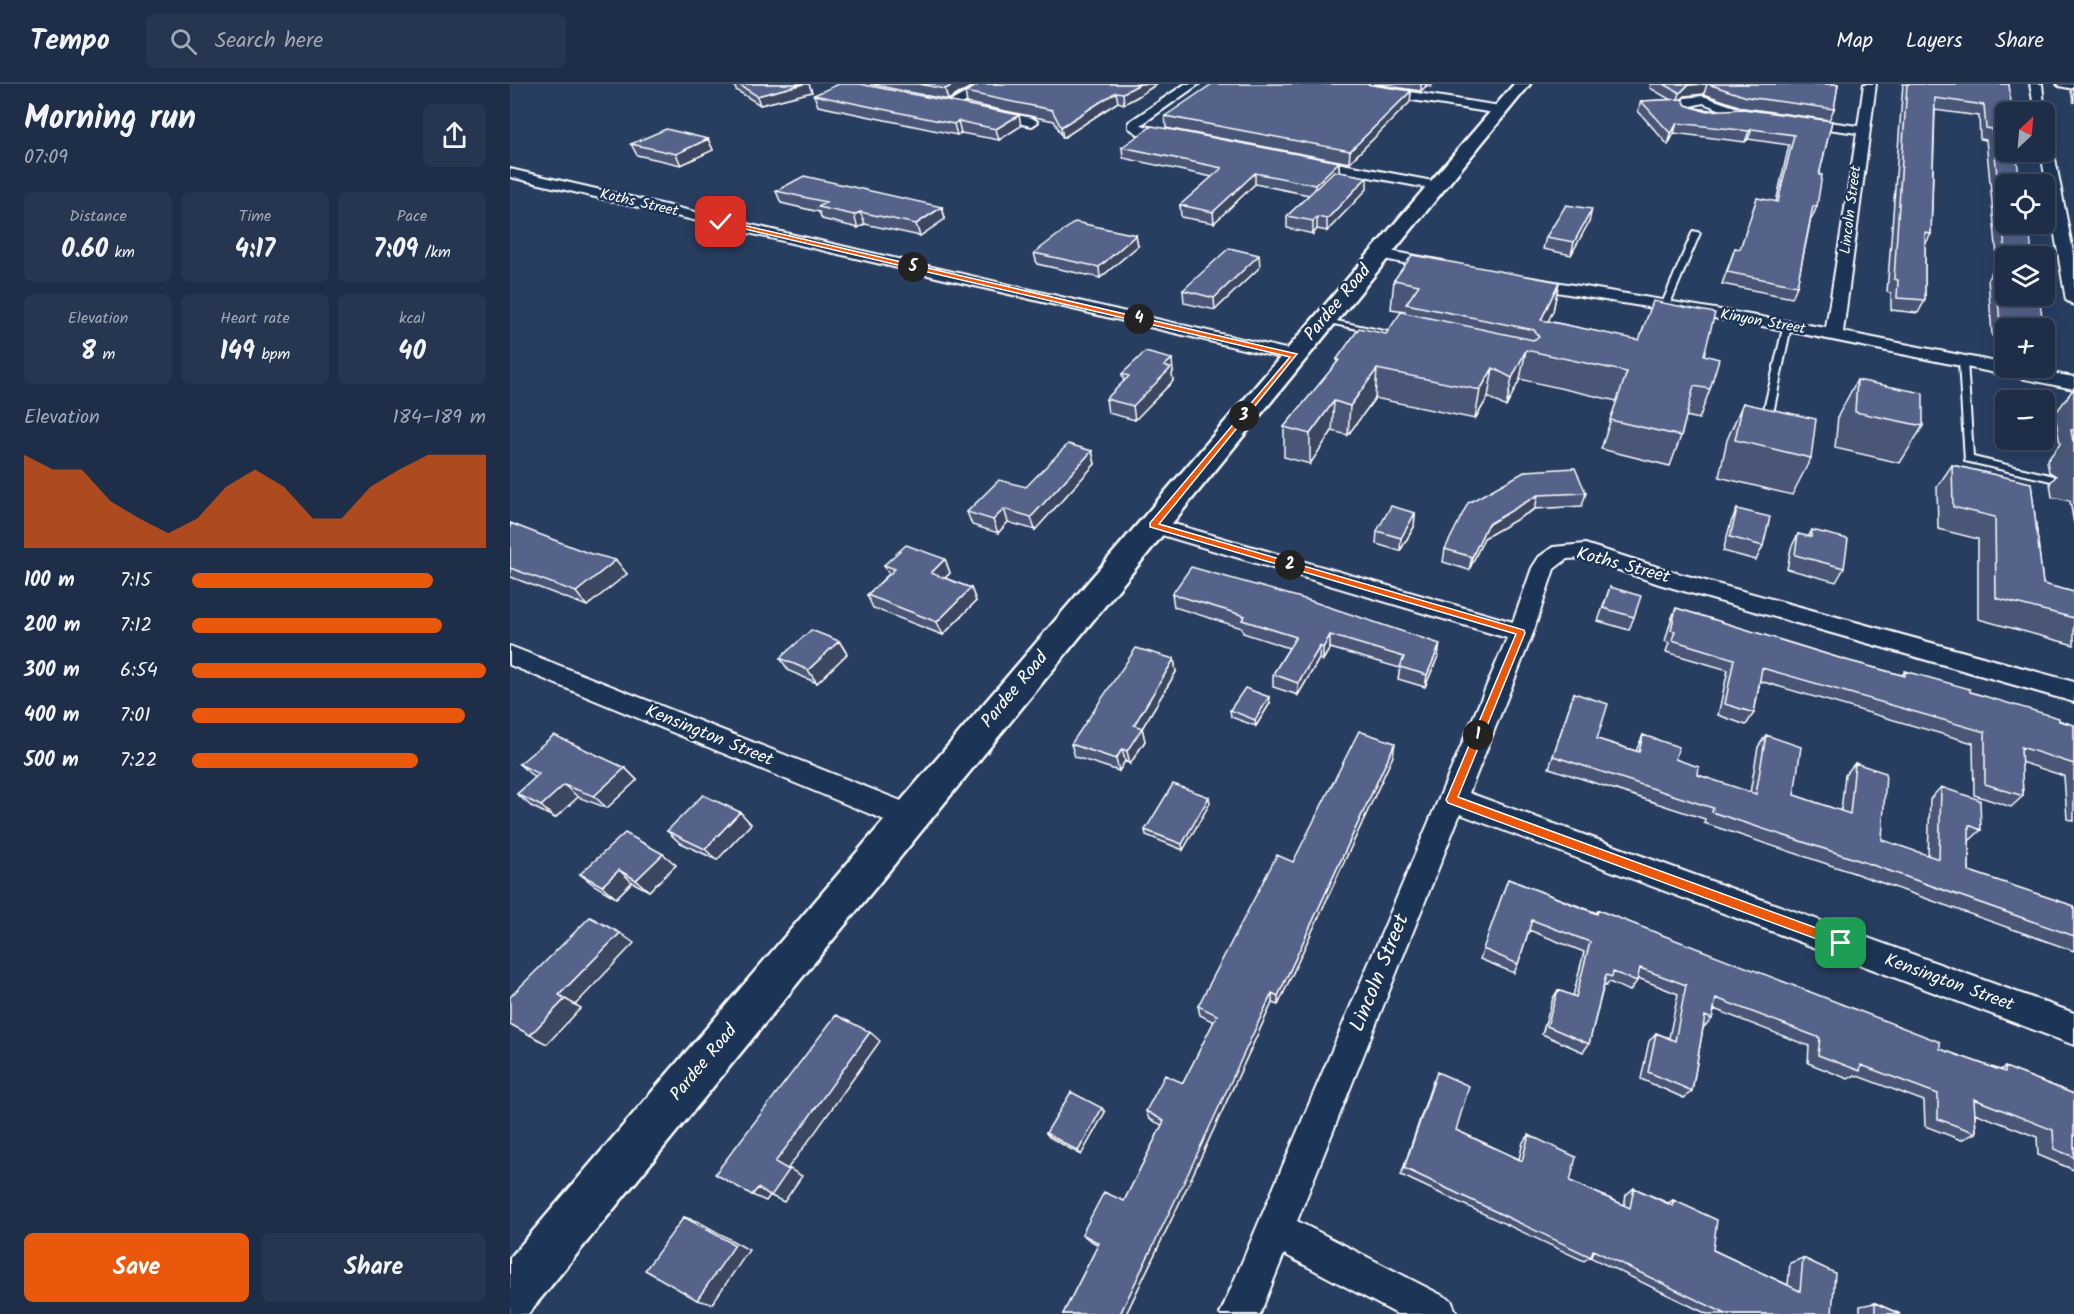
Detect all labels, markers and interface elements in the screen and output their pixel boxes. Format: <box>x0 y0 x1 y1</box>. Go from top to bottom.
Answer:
search box <box>146 14 566 68</box>
text: Tempo <box>30 19 110 64</box>
text: Search here <box>215 24 323 59</box>
icon: search <box>167 25 200 58</box>
text: Map <box>1836 25 1873 58</box>
text: Layers <box>1906 25 1962 58</box>
text: Share <box>1995 25 2044 58</box>
text: Morning run <box>24 93 196 146</box>
north arrow <box>1995 102 2055 162</box>
map controls <box>1995 102 2055 450</box>
button: share <box>423 104 486 167</box>
text: 07:09 <box>24 142 68 174</box>
street label: Lincoln Street <box>1834 164 1868 256</box>
button: locate <box>1995 174 2055 234</box>
street label: Koths Street <box>597 182 681 224</box>
pin <box>695 196 746 247</box>
text: Distance <box>69 204 127 229</box>
text: Time <box>239 204 271 229</box>
text: Pace <box>397 204 427 229</box>
icon: check <box>704 205 737 238</box>
text: 0.60 <box>61 229 108 271</box>
text: 4:17 <box>235 229 275 271</box>
text: 7:09 <box>373 229 418 271</box>
text: km <box>108 240 135 265</box>
text: /km <box>418 240 451 265</box>
button: layers <box>1995 246 2055 306</box>
pin: 5 <box>898 252 928 282</box>
text: 5 <box>909 254 917 279</box>
street label: Pardee Road <box>1297 257 1380 348</box>
street label: Kinyon Street <box>1718 303 1808 341</box>
pin: 4 <box>1124 304 1154 334</box>
text: Elevation <box>68 306 128 331</box>
text: Heart rate <box>220 306 290 331</box>
text: kcal <box>399 306 425 331</box>
text: 4 <box>1135 306 1143 331</box>
button: + <box>1995 318 2055 378</box>
text: 8 <box>81 331 96 373</box>
text: 149 <box>220 331 255 373</box>
text: 40 <box>398 331 426 373</box>
text: m <box>96 342 115 367</box>
text: bpm <box>255 342 290 367</box>
button: − <box>1995 390 2055 450</box>
pin: 3 <box>1229 401 1259 431</box>
text: Elevation <box>24 402 100 434</box>
text: 184–189 m <box>392 402 486 434</box>
text: 3 <box>1240 403 1248 428</box>
street label: Koths Street <box>1573 540 1674 593</box>
pin: 2 <box>1275 550 1305 580</box>
text: 2 <box>1285 552 1295 577</box>
text: 100 m <box>24 565 75 597</box>
text: 7:15 <box>120 565 151 597</box>
text: 200 m <box>24 610 80 642</box>
text: 7:12 <box>120 610 152 642</box>
street label: Pardee Road <box>974 644 1057 735</box>
text: 300 m <box>24 655 80 687</box>
text: 6:54 <box>120 655 158 687</box>
street label: Kensington Street <box>641 697 778 775</box>
text: 400 m <box>24 700 80 732</box>
text: 7:01 <box>120 700 150 732</box>
pin: 1 <box>1463 720 1493 750</box>
text: 1 <box>1476 722 1480 747</box>
text: 500 m <box>24 745 79 777</box>
text: 7:22 <box>120 745 157 777</box>
street label: Lincoln Street <box>1341 908 1419 1037</box>
pin <box>1815 917 1866 968</box>
icon: arrive <box>1824 926 1857 959</box>
street label: Kensington Street <box>1880 946 2019 1020</box>
street label: Pardee Road <box>663 1017 746 1108</box>
button: Save <box>24 1233 249 1302</box>
button: Share <box>261 1233 486 1302</box>

